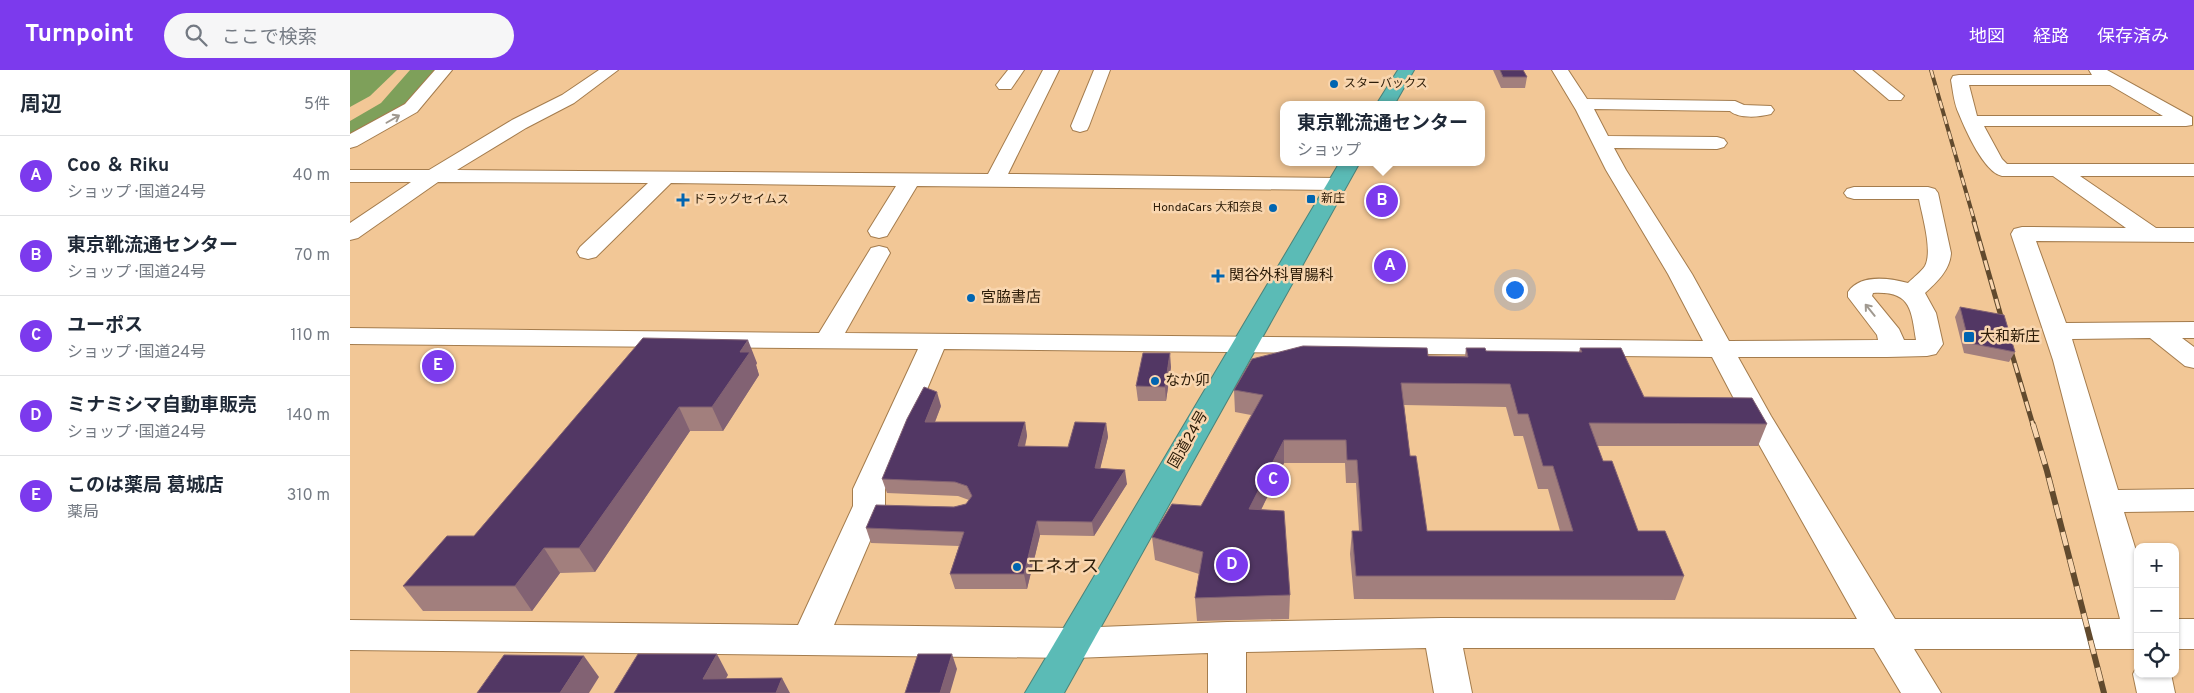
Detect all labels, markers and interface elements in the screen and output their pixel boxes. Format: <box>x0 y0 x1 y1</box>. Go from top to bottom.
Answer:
search box <box>164 13 514 58</box>
text: Turnpoint <box>25 20 134 50</box>
icon: search <box>182 21 210 49</box>
text: ここで検索 <box>222 26 317 50</box>
text: 地図 <box>1969 26 2005 49</box>
text: 経路 <box>2033 26 2069 49</box>
text: 保存済み <box>2097 26 2169 49</box>
place label: スターバックス <box>1344 76 1428 92</box>
marker: スターバックス <box>1328 78 1340 90</box>
text: 周辺 <box>20 92 62 119</box>
text: 5件 <box>304 95 330 115</box>
popup <box>1280 101 1485 166</box>
text: 東京靴流通センター <box>1297 112 1468 136</box>
one-way arrow <box>385 113 400 123</box>
text: ショップ <box>1297 141 1361 161</box>
text: Coo ＆ Riku <box>67 154 169 178</box>
text: A <box>30 166 42 186</box>
text: 40 m <box>292 166 330 186</box>
pin: B <box>1366 182 1398 220</box>
text: ショップ · 国道24号 <box>67 183 206 203</box>
place label: 新庄 <box>1321 191 1345 207</box>
place label: ドラッグセイムス <box>693 192 789 208</box>
marker: 新庄 <box>1305 193 1317 205</box>
marker: ドラッグセイムス <box>677 194 689 206</box>
place label: HondaCars 大和奈良 <box>1153 200 1263 216</box>
marker: HondaCars 大和奈良 <box>1267 202 1279 214</box>
text: 東京靴流通センター <box>67 234 238 258</box>
text: B <box>30 246 42 266</box>
text: 70 m <box>295 246 330 266</box>
pin: A <box>1374 247 1406 285</box>
text: ショップ · 国道24号 <box>67 263 206 283</box>
place label: 関谷外科胃腸科 <box>1229 267 1334 286</box>
marker: 関谷外科胃腸科 <box>1211 269 1225 283</box>
your location <box>1502 277 1528 303</box>
place label: 宮脇書店 <box>981 289 1041 308</box>
marker: 宮脇書店 <box>965 292 977 304</box>
one-way arrow <box>1865 304 1876 317</box>
text: ユーポス <box>67 314 143 338</box>
text: C <box>31 326 41 346</box>
text: 110 m <box>290 326 330 346</box>
place label: 大和新庄 <box>1980 328 2040 347</box>
marker: 大和新庄 <box>1962 330 1976 344</box>
text: ショップ · 国道24号 <box>67 343 206 363</box>
pin: E <box>422 347 454 385</box>
place label: なか卯 <box>1165 372 1210 391</box>
marker: なか卯 <box>1149 375 1161 387</box>
text: ミナミシマ自動車販売 <box>67 394 257 418</box>
text: D <box>30 406 42 426</box>
text: 140 m <box>287 406 330 426</box>
street label: 国道24号 <box>1165 408 1213 472</box>
text: ショップ · 国道24号 <box>67 423 206 443</box>
pin: C <box>1257 461 1289 499</box>
text: このは薬局 葛城店 <box>67 474 224 498</box>
text: E <box>31 486 41 506</box>
text: 310 m <box>287 486 330 506</box>
text: 薬局 <box>67 503 99 523</box>
map controls <box>2134 543 2179 678</box>
button: + <box>2134 543 2179 588</box>
pin: D <box>1216 546 1248 584</box>
place label: エネオス <box>1027 556 1099 579</box>
marker: エネオス <box>1011 561 1023 573</box>
button: − <box>2134 588 2179 633</box>
button: locate <box>2134 633 2179 678</box>

